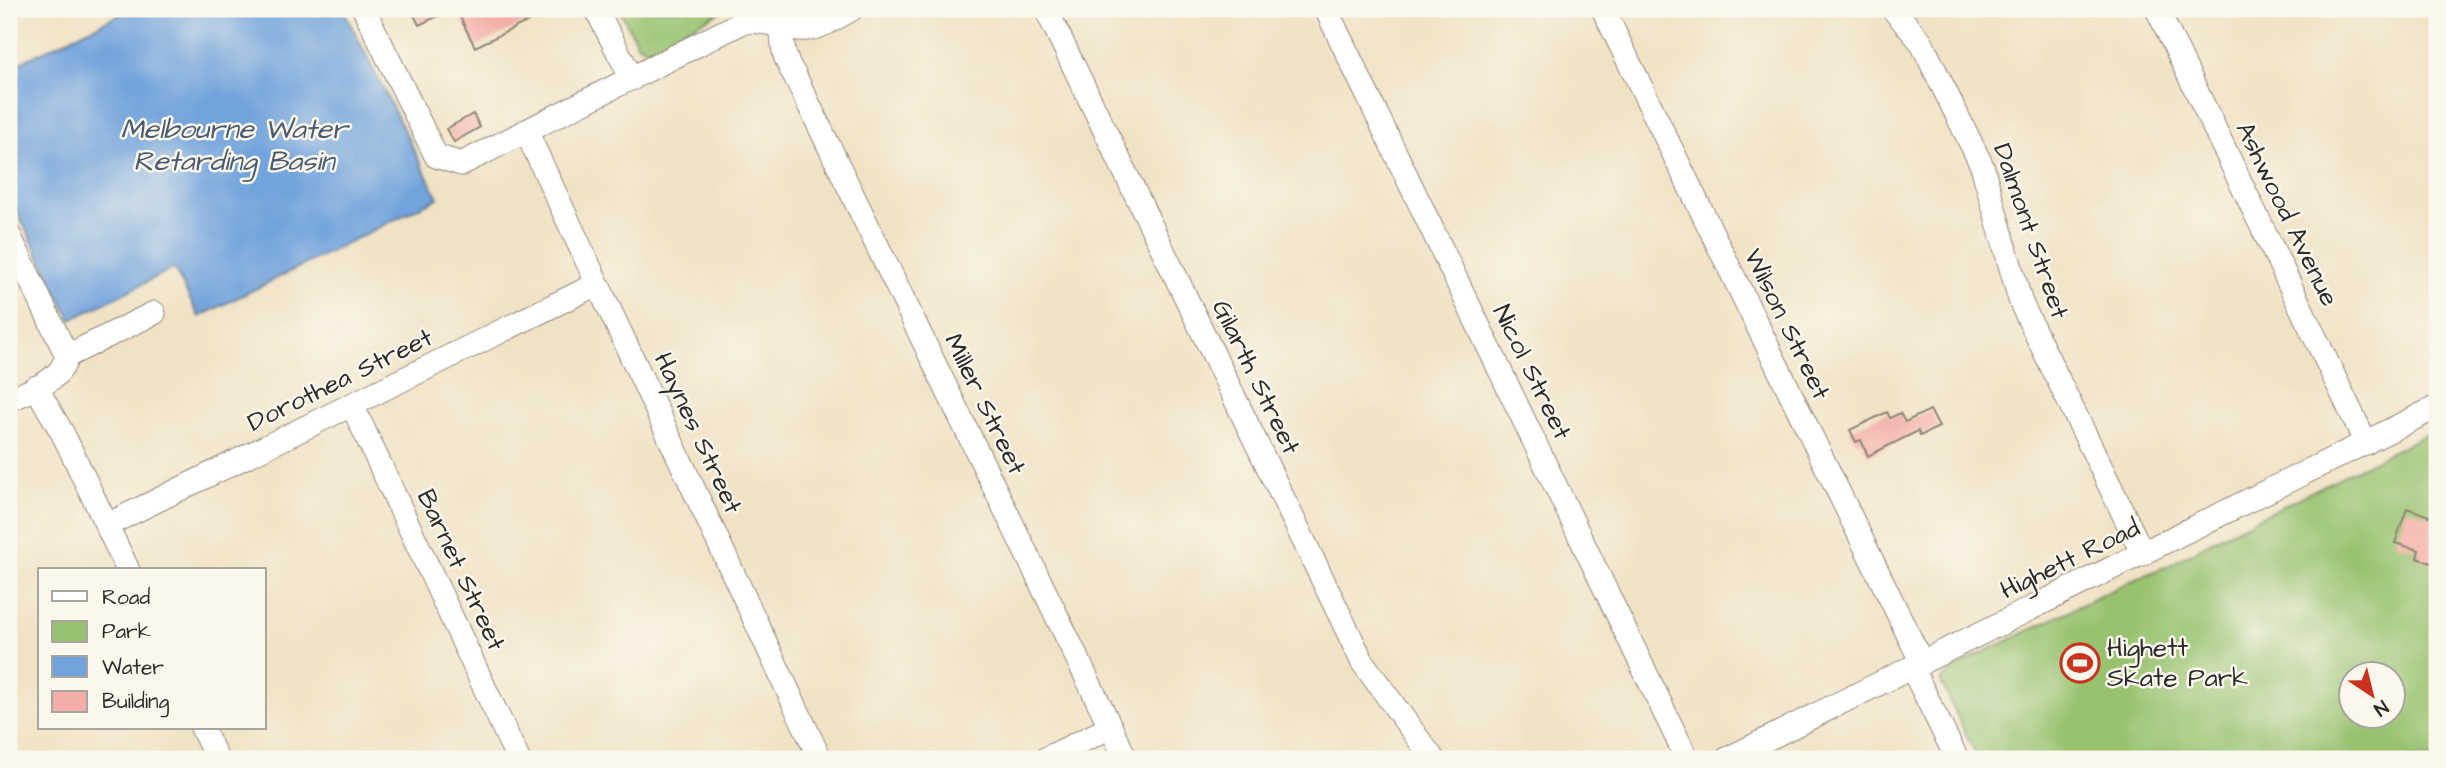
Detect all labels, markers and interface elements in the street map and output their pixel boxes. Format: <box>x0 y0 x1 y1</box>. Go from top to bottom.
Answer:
water label: Melbourne Water Retarding Basin <box>121 110 350 182</box>
street label: Ashwood Avenue <box>2227 116 2347 312</box>
street label: Dalmont Street <box>1984 139 2078 324</box>
street label: Wilson Street <box>1735 243 1839 406</box>
street label: Gilarth Street <box>1203 294 1309 461</box>
street label: Nicol Street <box>1484 298 1580 446</box>
street label: Dorothea Street <box>241 319 439 440</box>
street label: Miller Street <box>935 328 1035 481</box>
street label: Haynes Street <box>643 347 751 521</box>
street label: Barnet Street <box>408 483 514 657</box>
street label: Highett Road <box>1994 510 2147 610</box>
legend <box>38 568 266 730</box>
text: Road <box>102 583 150 612</box>
text: Park <box>102 617 151 646</box>
place label: Highett Skate Park <box>2107 630 2248 696</box>
sports icon: Highett Skate Park <box>2059 642 2101 684</box>
text: Water <box>102 653 164 682</box>
north arrow <box>2338 660 2408 730</box>
text: Building <box>102 687 170 718</box>
text: N <box>2368 693 2394 722</box>

